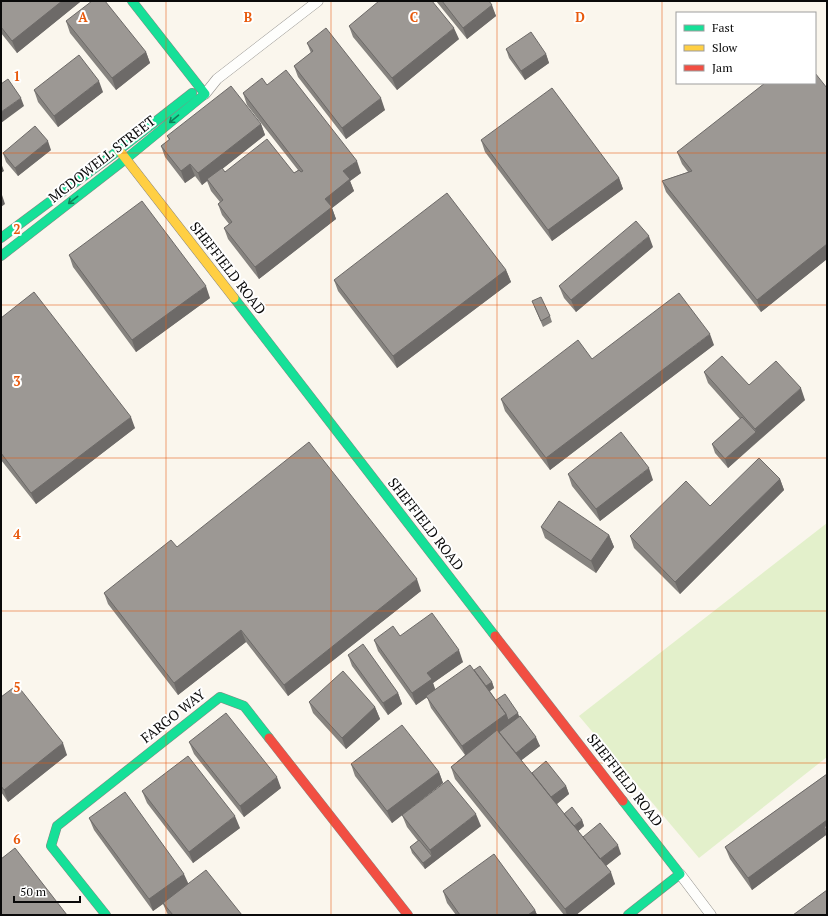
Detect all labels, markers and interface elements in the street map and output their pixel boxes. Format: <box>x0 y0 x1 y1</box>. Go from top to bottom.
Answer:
text: A <box>78 8 88 26</box>
text: B <box>244 8 252 26</box>
text: C <box>410 8 418 26</box>
text: D <box>575 8 585 26</box>
legend <box>676 12 816 84</box>
text: Fast <box>712 20 735 35</box>
text: Slow <box>712 40 738 55</box>
text: Jam <box>712 60 733 75</box>
text: 1 <box>13 67 21 85</box>
street label: MCDOWELL STREET <box>44 111 159 206</box>
one-way arrow <box>169 115 180 124</box>
one-way arrow <box>68 196 79 205</box>
street label: SHEFFIELD ROAD <box>186 217 271 318</box>
text: 2 <box>13 220 21 238</box>
text: 3 <box>13 372 21 390</box>
street label: SHEFFIELD ROAD <box>384 473 469 574</box>
text: 4 <box>13 525 21 543</box>
text: 5 <box>13 678 21 696</box>
street label: FARGO WAY <box>136 684 210 747</box>
street label: SHEFFIELD ROAD <box>583 729 668 830</box>
text: 6 <box>13 830 21 848</box>
scale bar <box>14 878 80 904</box>
text: 50 m <box>20 884 47 899</box>

